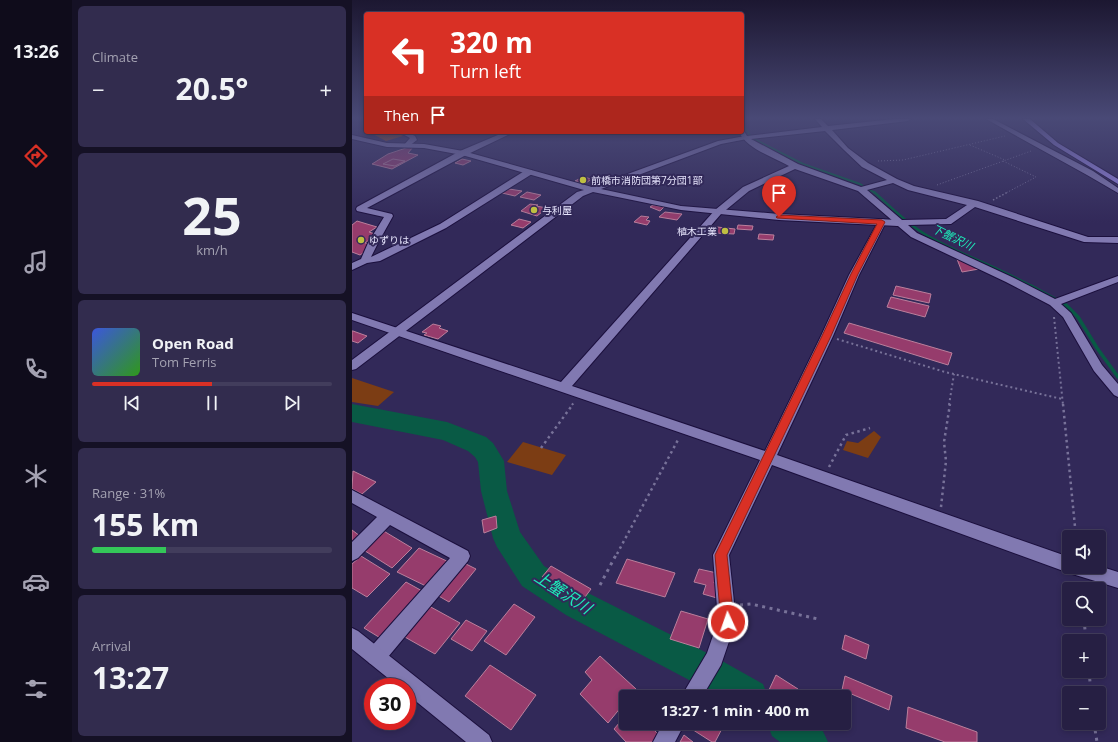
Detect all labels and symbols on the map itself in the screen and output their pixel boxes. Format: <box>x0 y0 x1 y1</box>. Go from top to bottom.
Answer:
place label: 前橋市消防団第7分団1部 <box>591 173 702 187</box>
marker: 前橋市消防団第7分団1部 <box>578 175 588 185</box>
pin <box>762 176 796 217</box>
place label: 与利屋 <box>542 203 572 217</box>
marker: 与利屋 <box>529 205 539 215</box>
water label: 下蟹沢川 <box>930 221 977 254</box>
place label: 植木工業 <box>677 224 717 238</box>
marker: 植木工業 <box>720 226 730 236</box>
place label: ゆずりは <box>369 233 409 247</box>
marker: ゆずりは <box>356 235 366 245</box>
water label: 上蟹沢川 <box>530 565 597 620</box>
position arrow <box>707 601 749 643</box>
speed limit sign: 30 <box>364 678 416 730</box>

